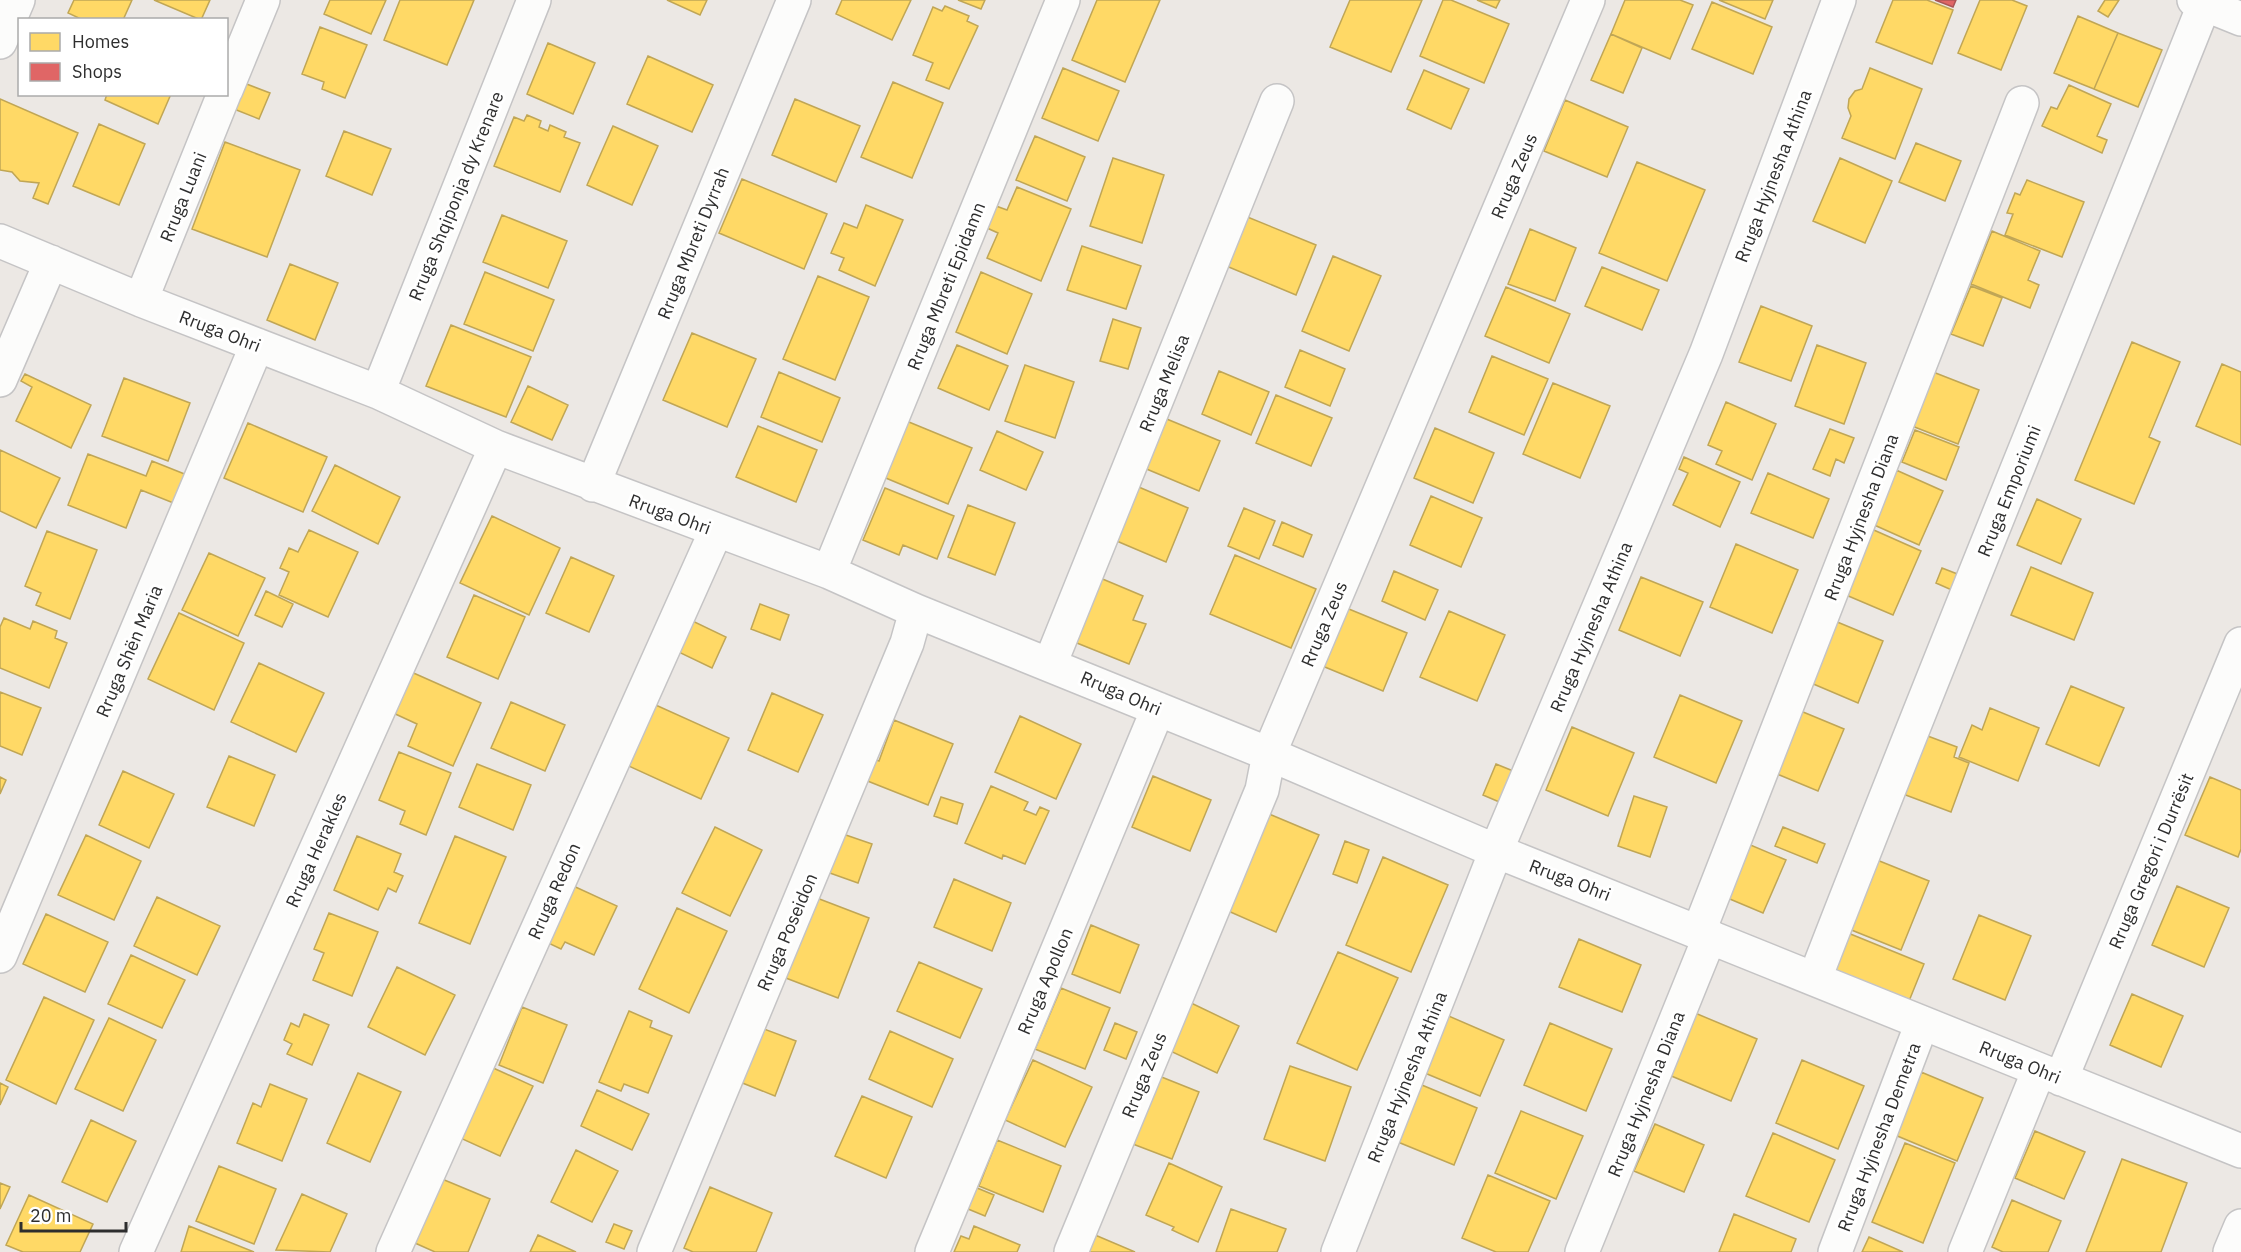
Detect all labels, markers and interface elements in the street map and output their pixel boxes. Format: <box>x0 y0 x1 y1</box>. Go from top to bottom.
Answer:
legend <box>18 18 228 96</box>
text: Homes <box>72 30 129 53</box>
text: Shops <box>72 60 122 83</box>
street label: Rruga Hyjnesha Athina <box>1729 86 1817 266</box>
street label: Rruga Shqiponja dy Krenare <box>403 88 509 304</box>
street label: Rruga Zeus <box>1486 130 1542 222</box>
street label: Rruga Luani <box>155 149 211 245</box>
street label: Rruga Mbreti Dyrrah <box>652 163 734 323</box>
street label: Rruga Mbreti Epidamn <box>902 198 990 374</box>
street label: Rruga Ohri <box>176 305 264 357</box>
street label: Rruga Melisa <box>1134 330 1194 435</box>
street label: Rruga Emporiumi <box>1972 422 2046 560</box>
street label: Rruga Hyjnesha Diana <box>1819 430 1904 604</box>
street label: Rruga Ohri <box>626 489 714 539</box>
street label: Rruga Hyjnesha Athina <box>1545 538 1638 716</box>
street label: Rruga Zeus <box>1296 578 1352 670</box>
street label: Rruga Shën Maria <box>91 581 167 721</box>
street label: Rruga Ohri <box>1077 666 1165 720</box>
street label: Rruga Gregori i Durrësit <box>2103 769 2199 953</box>
street label: Rruga Herakles <box>280 789 352 911</box>
street label: Rruga Redon <box>522 839 586 943</box>
street label: Rruga Ohri <box>1526 854 1614 906</box>
street label: Rruga Poseidon <box>752 869 822 995</box>
street label: Rruga Apollon <box>1012 924 1078 1038</box>
street label: Rruga Hyjnesha Athina <box>1362 987 1452 1166</box>
street label: Rruga Hyjnesha Diana <box>1602 1007 1690 1180</box>
street label: Rruga Zeus <box>1116 1029 1172 1121</box>
street label: Rruga Ohri <box>1976 1035 2064 1089</box>
street label: Rruga Hyjnesha Demetra <box>1832 1039 1926 1235</box>
scale bar <box>21 1195 126 1233</box>
text: 20 m <box>30 1204 72 1227</box>

